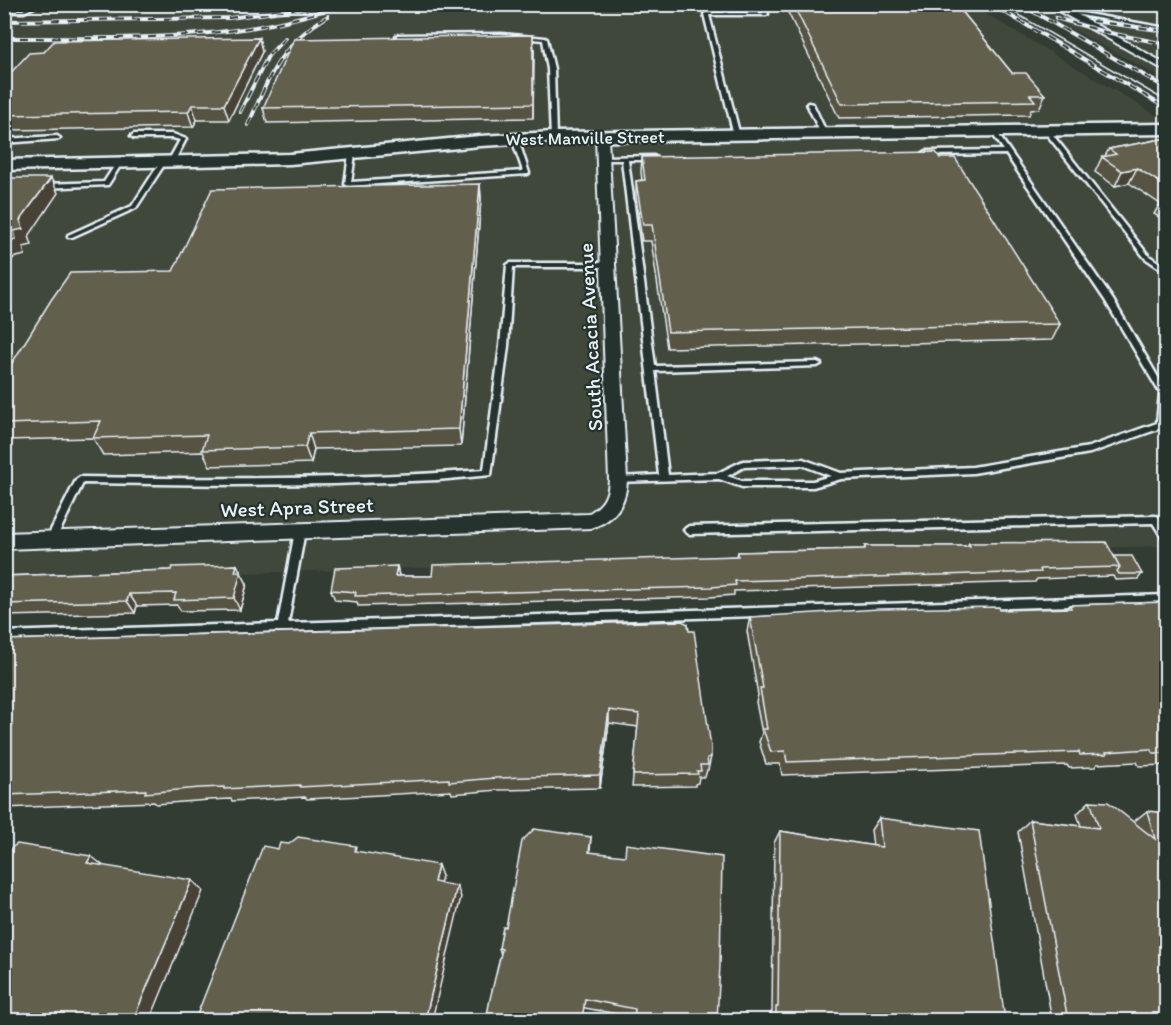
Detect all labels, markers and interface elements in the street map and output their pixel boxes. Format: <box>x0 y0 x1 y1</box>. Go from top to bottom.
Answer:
street label: West Manville Street <box>505 126 665 150</box>
street label: South Acacia Avenue <box>573 242 607 432</box>
street label: West Apra Street <box>220 492 374 522</box>

